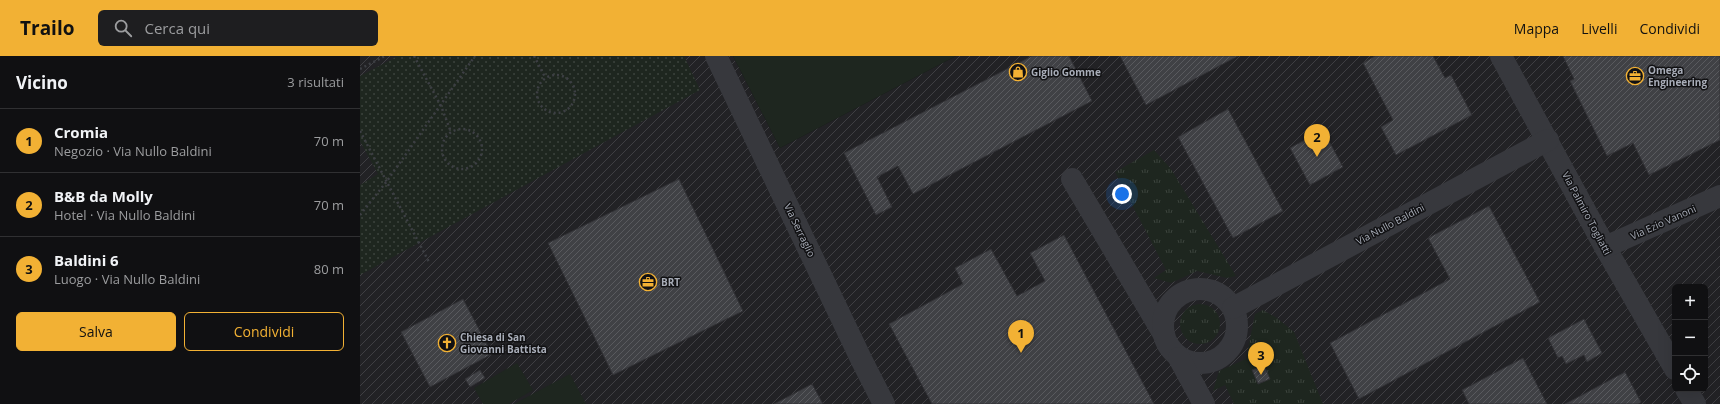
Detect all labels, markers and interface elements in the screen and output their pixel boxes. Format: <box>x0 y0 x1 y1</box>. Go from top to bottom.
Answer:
search box <box>98 10 378 46</box>
text: Trailo <box>20 15 74 41</box>
icon: search <box>112 17 134 39</box>
text: Cerca qui <box>144 18 210 38</box>
text: Mappa <box>1514 19 1559 38</box>
text: Livelli <box>1581 19 1617 38</box>
text: Condividi <box>1639 19 1700 38</box>
shop icon: Giglio Gomme <box>1008 62 1028 82</box>
place label: Omega Engineering <box>1648 63 1707 89</box>
place label: Giglio Gomme <box>1031 65 1101 79</box>
office icon: Omega Engineering <box>1625 66 1645 86</box>
text: Vicino <box>16 71 68 94</box>
text: 3 risultati <box>287 73 344 91</box>
text: Cromia <box>54 122 108 142</box>
pin: 2 <box>1304 124 1330 157</box>
text: 1 <box>25 132 33 150</box>
text: 70 m <box>314 132 344 150</box>
text: Negozio · Via Nullo Baldini <box>54 142 212 160</box>
street label: Via Palmiro Togliatti <box>1559 169 1615 257</box>
your location <box>1112 184 1132 204</box>
text: B&B da Molly <box>54 186 153 206</box>
text: 2 <box>25 196 33 214</box>
text: 70 m <box>314 196 344 214</box>
street label: Via Nullo Baldini <box>1353 200 1427 248</box>
street label: Via Serraglio <box>781 201 819 259</box>
street label: Via Ezio Vanoni <box>1628 201 1698 243</box>
text: Hotel · Via Nullo Baldini <box>54 206 195 224</box>
text: Baldini 6 <box>54 250 119 270</box>
text: 3 <box>25 260 33 278</box>
text: 80 m <box>314 260 344 278</box>
text: Luogo · Via Nullo Baldini <box>54 270 200 288</box>
office icon: BRT <box>638 272 658 292</box>
place label: BRT <box>661 275 680 289</box>
map controls <box>1672 284 1708 392</box>
button: + <box>1672 284 1708 320</box>
button: Salva <box>16 312 176 351</box>
button: Condividi <box>184 312 344 351</box>
pin: 1 <box>1008 320 1034 353</box>
button: − <box>1672 320 1708 356</box>
place label: Chiesa di San Giovanni Battista <box>460 330 547 356</box>
church icon: Chiesa di San Giovanni Battista <box>437 333 457 353</box>
pin: 3 <box>1248 342 1274 375</box>
button: locate <box>1672 356 1708 392</box>

